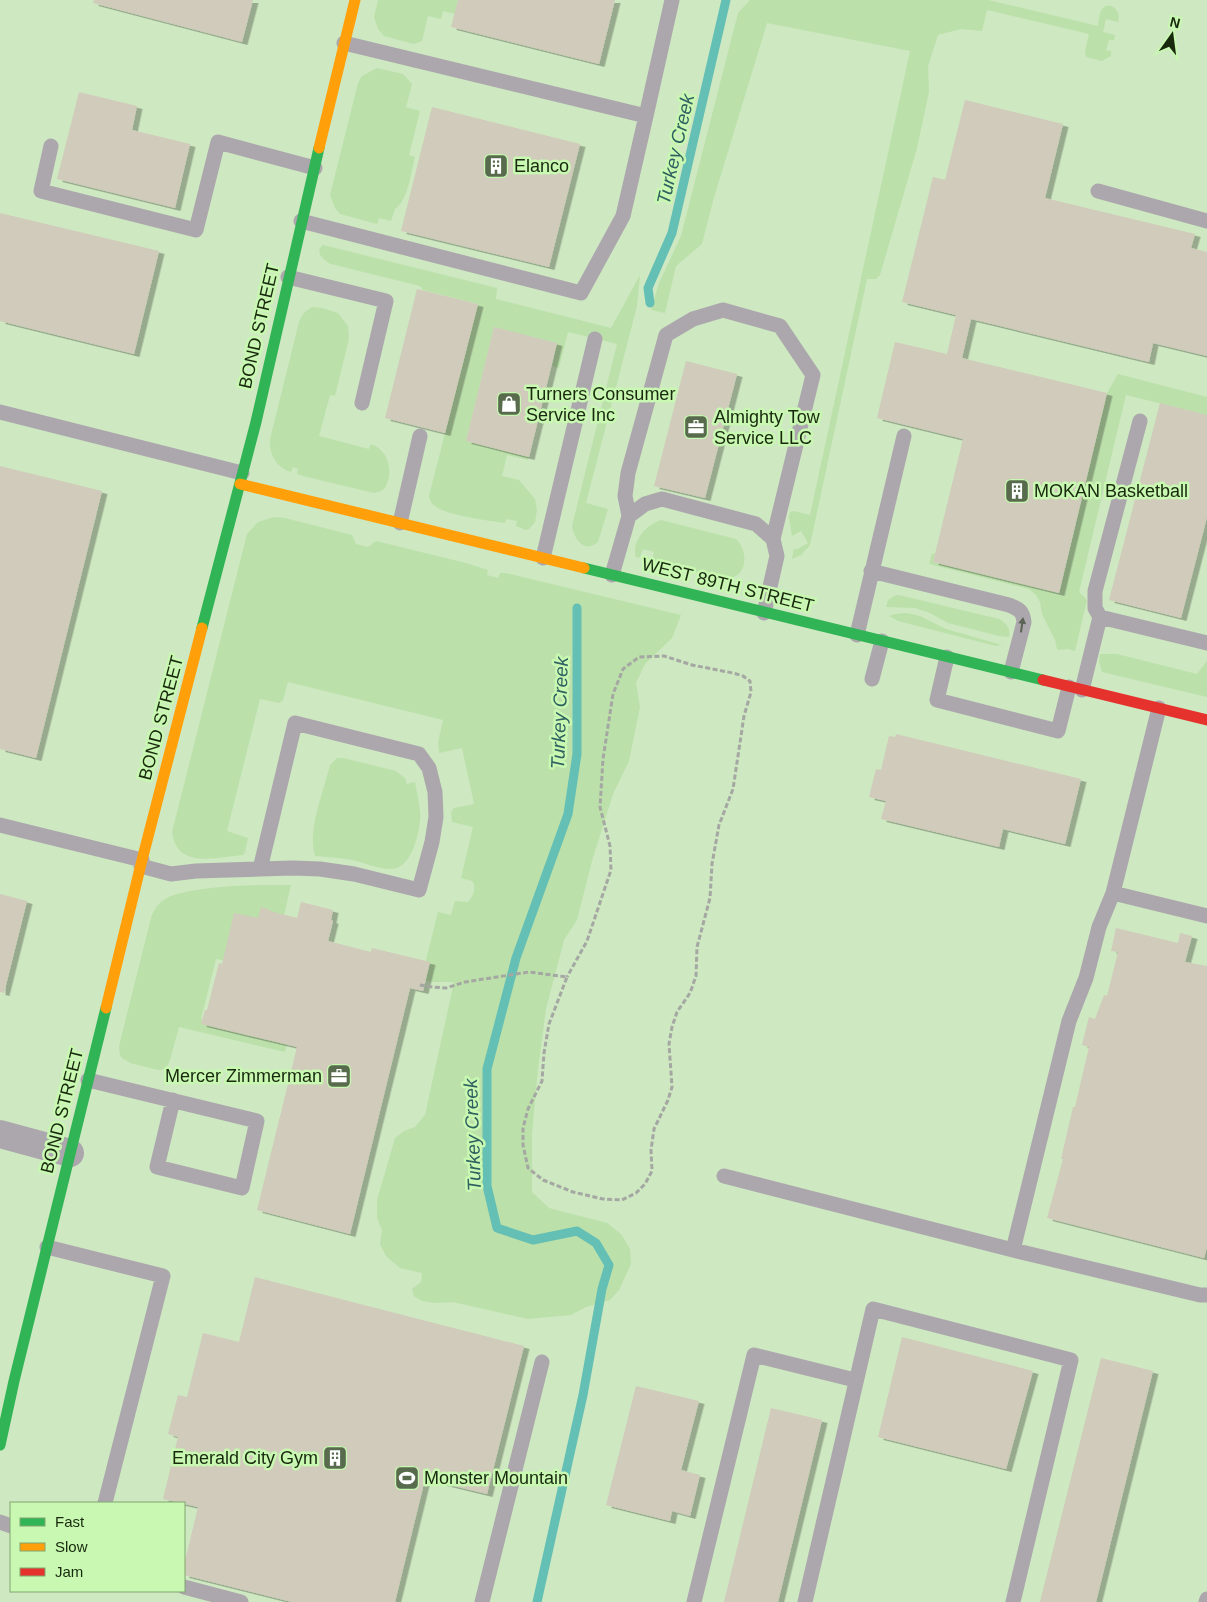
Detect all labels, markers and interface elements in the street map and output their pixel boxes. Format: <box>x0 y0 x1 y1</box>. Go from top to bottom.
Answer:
north arrow <box>1147 10 1197 60</box>
text: N <box>1168 13 1182 31</box>
water label: Turkey Creek <box>653 90 699 206</box>
building icon: Elanco <box>483 153 509 179</box>
place label: Elanco <box>514 156 569 176</box>
street label: BOND STREET <box>235 261 283 391</box>
place label: Turners Consumer Service Inc <box>526 384 675 425</box>
shop icon: Turners Consumer Service Inc <box>496 391 522 417</box>
place label: Almighty Tow Service LLC <box>714 407 821 448</box>
office icon: Almighty Tow Service LLC <box>683 414 709 440</box>
building icon: MOKAN Basketball <box>1004 478 1030 504</box>
place label: MOKAN Basketball <box>1034 481 1188 501</box>
street label: WEST 89TH STREET <box>640 554 816 616</box>
one-way arrow <box>1018 617 1026 633</box>
street label: BOND STREET <box>135 654 187 782</box>
water label: Turkey Creek <box>547 655 572 770</box>
street label: BOND STREET <box>37 1046 87 1176</box>
office icon: Mercer Zimmerman <box>326 1063 352 1089</box>
place label: Mercer Zimmerman <box>165 1066 322 1086</box>
water label: Turkey Creek <box>460 1077 485 1192</box>
building icon: Emerald City Gym <box>322 1445 348 1471</box>
place label: Emerald City Gym <box>172 1448 318 1468</box>
sports icon: Monster Mountain <box>394 1465 420 1491</box>
place label: Monster Mountain <box>424 1468 568 1488</box>
legend <box>10 1502 185 1592</box>
text: Fast <box>55 1513 85 1530</box>
text: Slow <box>55 1538 88 1555</box>
text: Jam <box>55 1563 83 1580</box>

